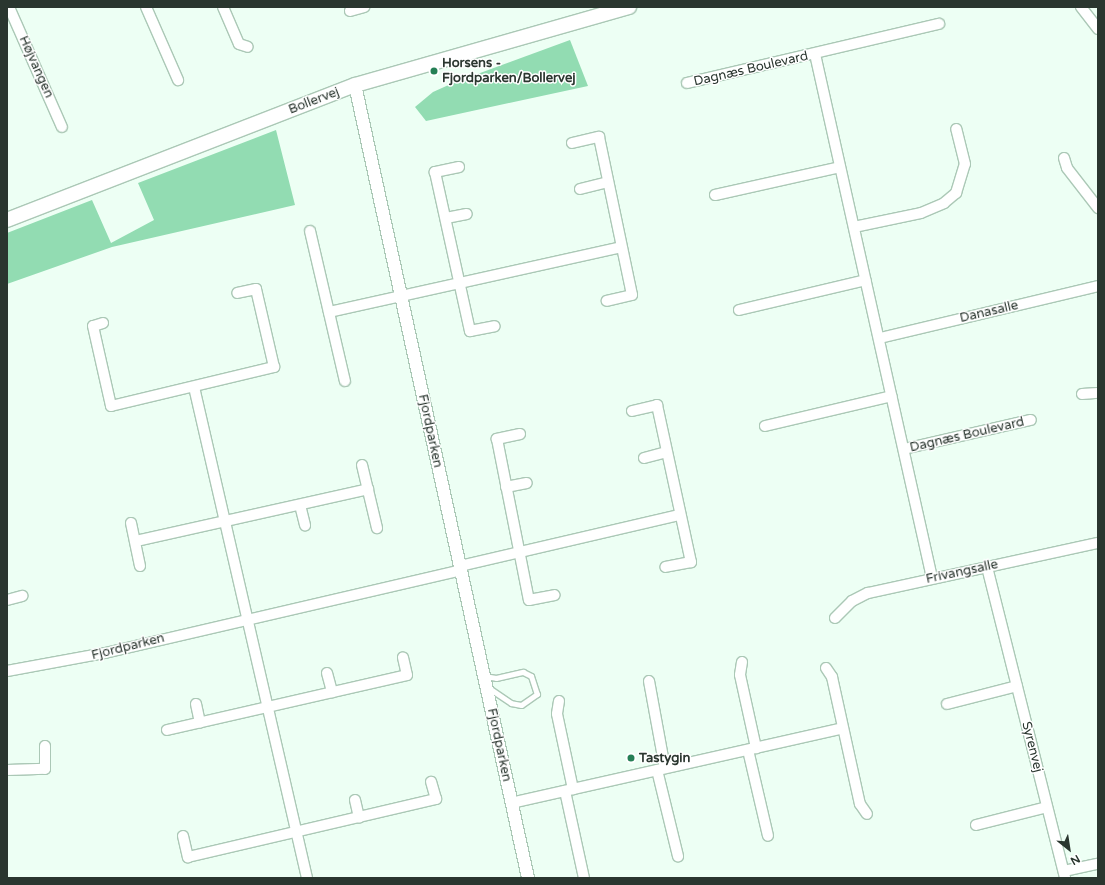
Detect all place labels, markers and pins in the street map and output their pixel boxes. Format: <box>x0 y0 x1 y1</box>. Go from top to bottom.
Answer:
place label: Horsens - Fjordparken/Bollervej <box>442 56 576 87</box>
marker: Horsens - Fjordparken/Bollervej <box>429 66 439 76</box>
place label: Tastygin <box>639 750 691 766</box>
marker: Tastygin <box>626 753 636 763</box>

